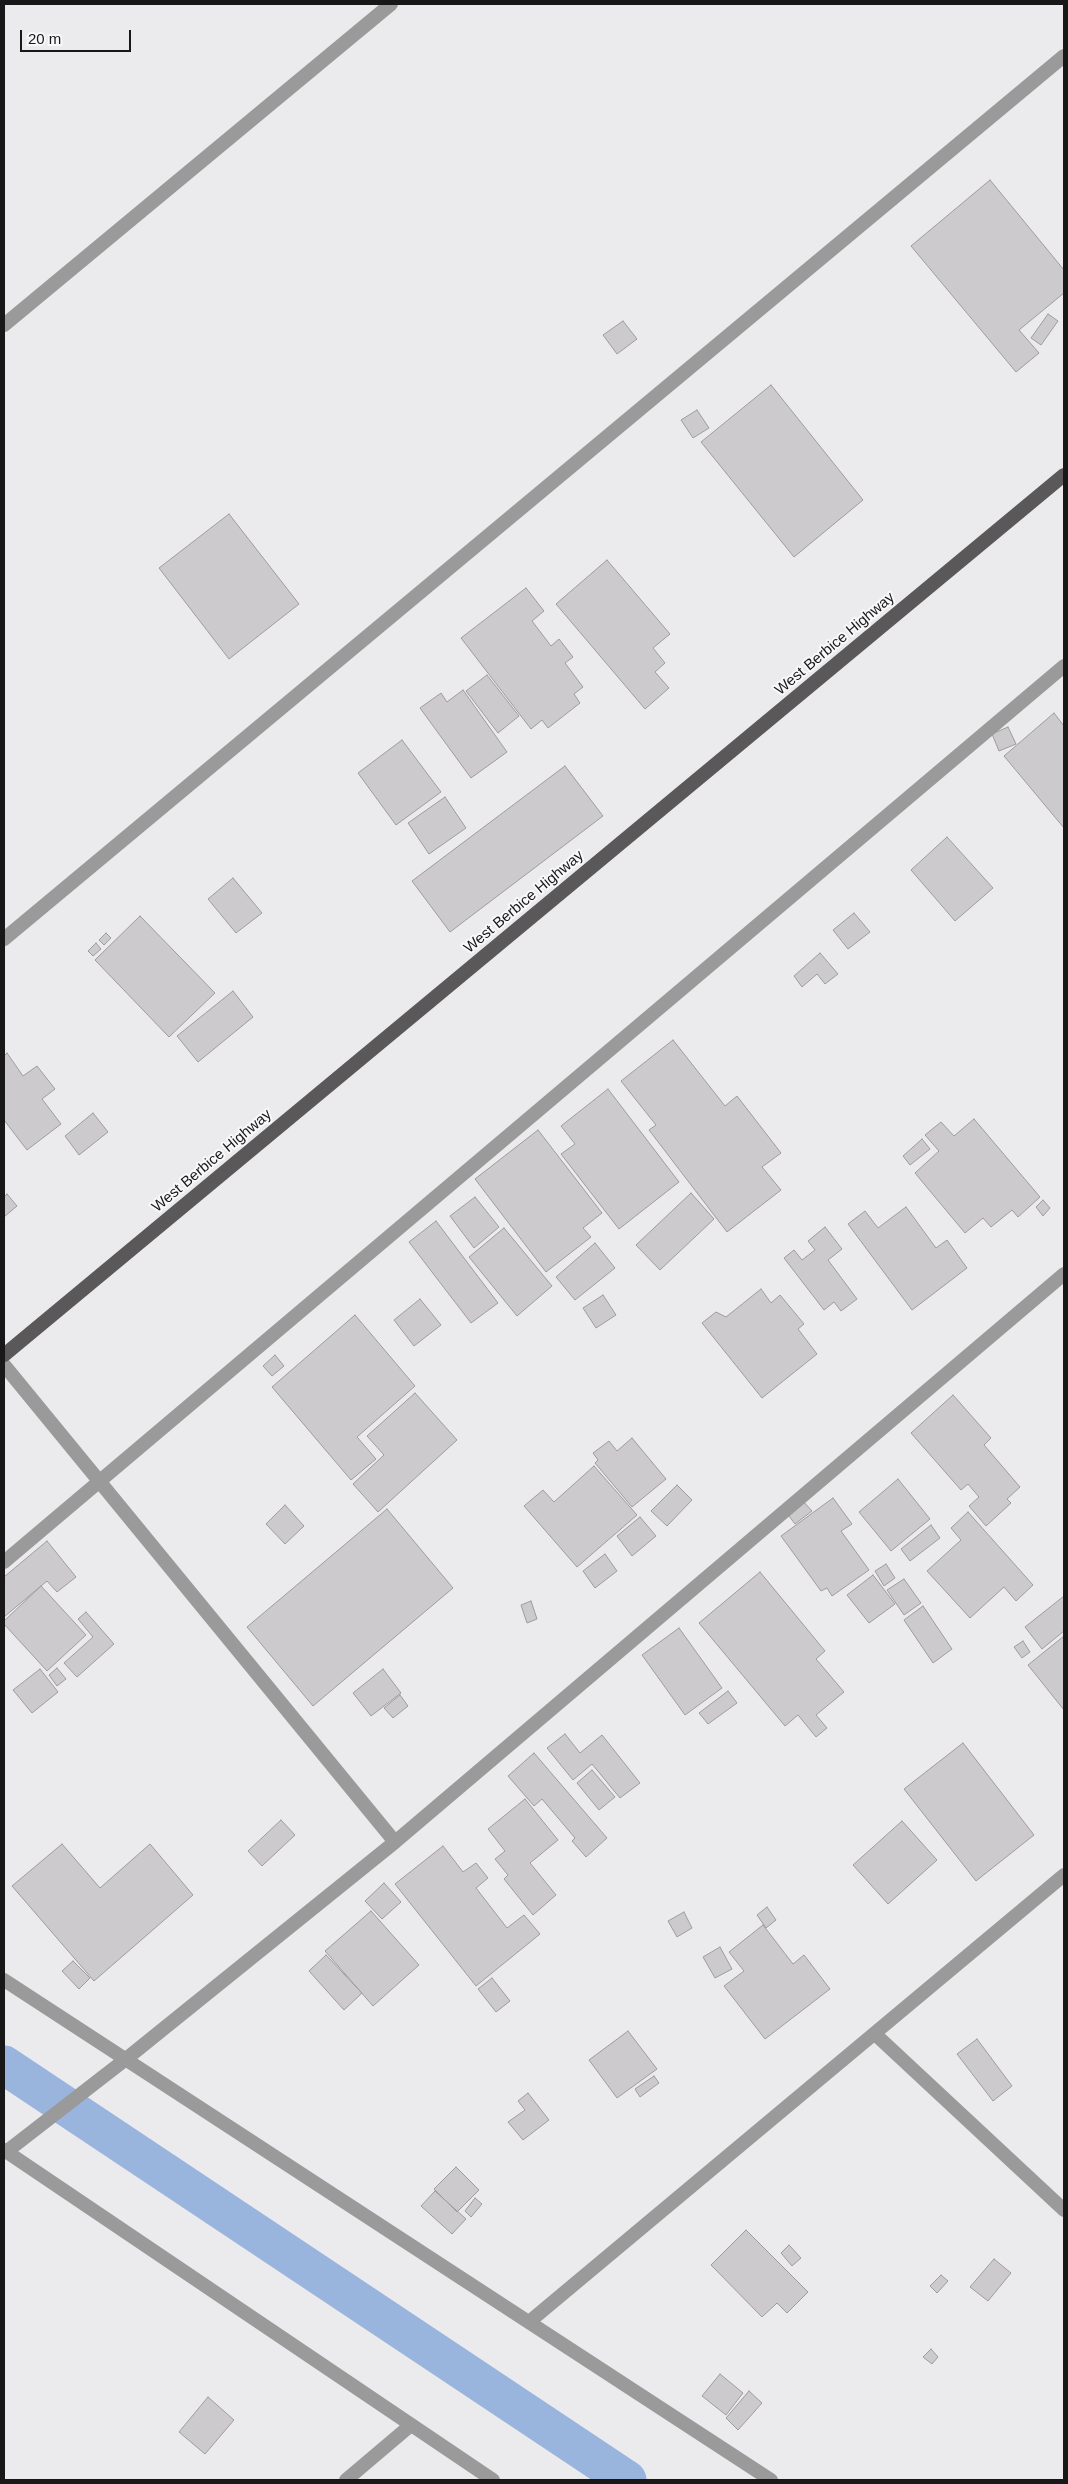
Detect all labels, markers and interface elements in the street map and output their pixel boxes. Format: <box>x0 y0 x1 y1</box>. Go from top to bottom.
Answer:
scale bar <box>22 20 134 52</box>
text: 20 m <box>28 30 61 47</box>
street label: West Berbice Highway <box>772 589 898 699</box>
street label: West Berbice Highway <box>461 847 587 957</box>
street label: West Berbice Highway <box>149 1106 275 1216</box>

